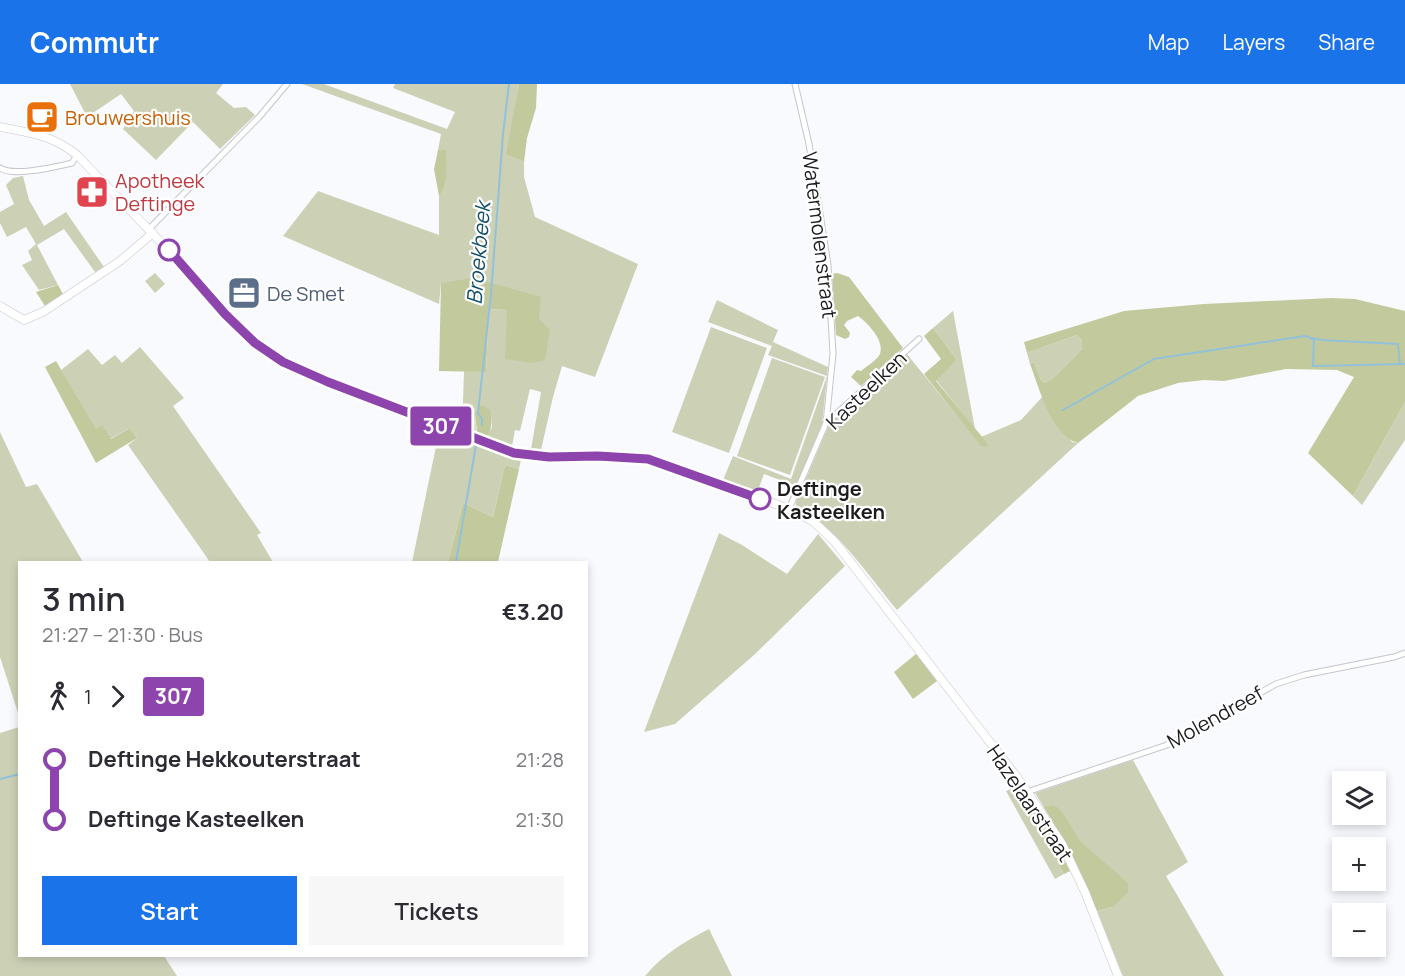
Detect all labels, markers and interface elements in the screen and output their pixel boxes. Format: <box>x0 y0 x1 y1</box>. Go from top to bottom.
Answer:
text: Commutr <box>30 23 159 61</box>
text: Map <box>1148 28 1189 56</box>
text: Layers <box>1222 28 1285 56</box>
text: Share <box>1318 28 1375 56</box>
cafe icon: Brouwershuis <box>24 99 60 135</box>
place label: Brouwershuis <box>65 104 191 131</box>
street label: Watermolenstraat <box>796 150 844 320</box>
place label: Apotheek Deftinge <box>115 167 206 217</box>
pharmacy icon: Apotheek Deftinge <box>74 174 110 210</box>
water label: Broekbeek <box>460 198 497 305</box>
unlabelled marker <box>158 239 180 261</box>
office icon: De Smet <box>226 275 262 311</box>
place label: De Smet <box>267 280 345 307</box>
street label: Kasteelken <box>820 345 912 435</box>
line badge: 307 <box>406 406 476 446</box>
text: 307 <box>422 412 460 440</box>
place label: Deftinge Kasteelken <box>777 475 885 525</box>
marker: Deftinge Kasteelken <box>749 488 771 510</box>
text: 3 min <box>42 576 126 621</box>
text: €3.20 <box>502 597 564 627</box>
text: 21:27 – 21:30 · Bus <box>42 621 203 648</box>
icon: walk <box>42 680 75 713</box>
icon: forward <box>101 680 134 713</box>
street label: Molendreef <box>1162 680 1268 754</box>
text: 307 <box>155 682 192 710</box>
text: 1 <box>84 683 92 710</box>
street label: Hazelaarstraat <box>981 739 1079 867</box>
text: Deftinge Hekkouterstraat <box>88 744 361 774</box>
text: 21:28 <box>516 746 564 773</box>
map controls <box>1332 771 1386 957</box>
button: layers <box>1332 771 1386 825</box>
text: Deftinge Kasteelken <box>88 804 304 834</box>
text: 21:30 <box>516 806 564 833</box>
button: + <box>1332 837 1386 891</box>
button: Start <box>42 876 297 945</box>
button: Tickets <box>309 876 564 945</box>
button: − <box>1332 903 1386 957</box>

